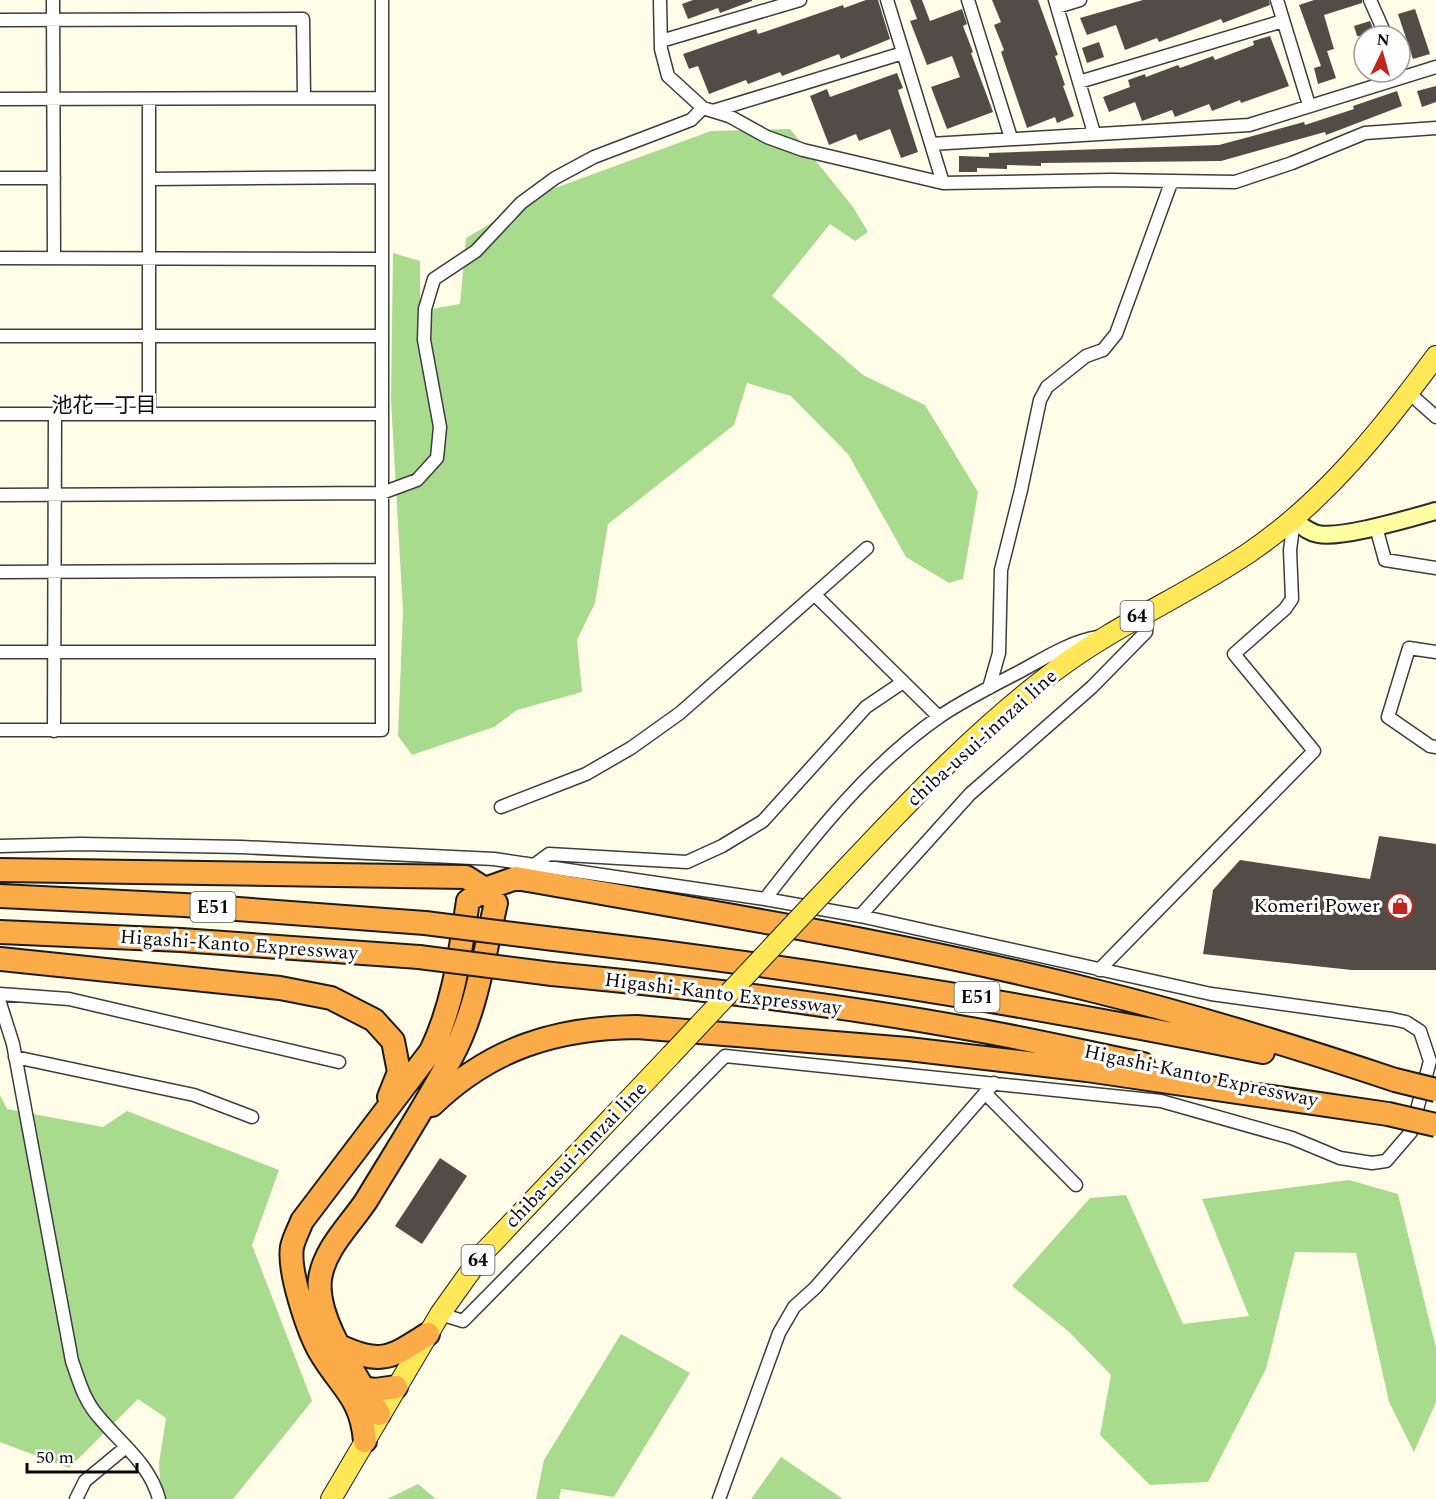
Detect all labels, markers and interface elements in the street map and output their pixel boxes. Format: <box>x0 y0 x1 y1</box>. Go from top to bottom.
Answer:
north arrow <box>1352 24 1412 84</box>
text: N <box>1376 28 1391 53</box>
district label: 池花一丁目 <box>52 390 157 422</box>
road number: 64 <box>1120 601 1154 631</box>
street label: chiba-usui-innzai line <box>900 662 1064 814</box>
place label: Komeri Power <box>1253 891 1380 921</box>
shop icon: Komeri Power <box>1385 891 1415 921</box>
road number: E51 <box>190 892 236 922</box>
street label: Higashi-Kanto Expressway <box>119 922 360 968</box>
street label: Higashi-Kanto Expressway <box>603 965 845 1024</box>
road number: E51 <box>954 982 1000 1012</box>
street label: Higashi-Kanto Expressway <box>1081 1037 1322 1116</box>
street label: chiba-usui-innzai line <box>498 1075 654 1235</box>
road number: 64 <box>462 1245 494 1275</box>
scale bar <box>27 1436 136 1474</box>
text: 50 m <box>36 1444 74 1471</box>

